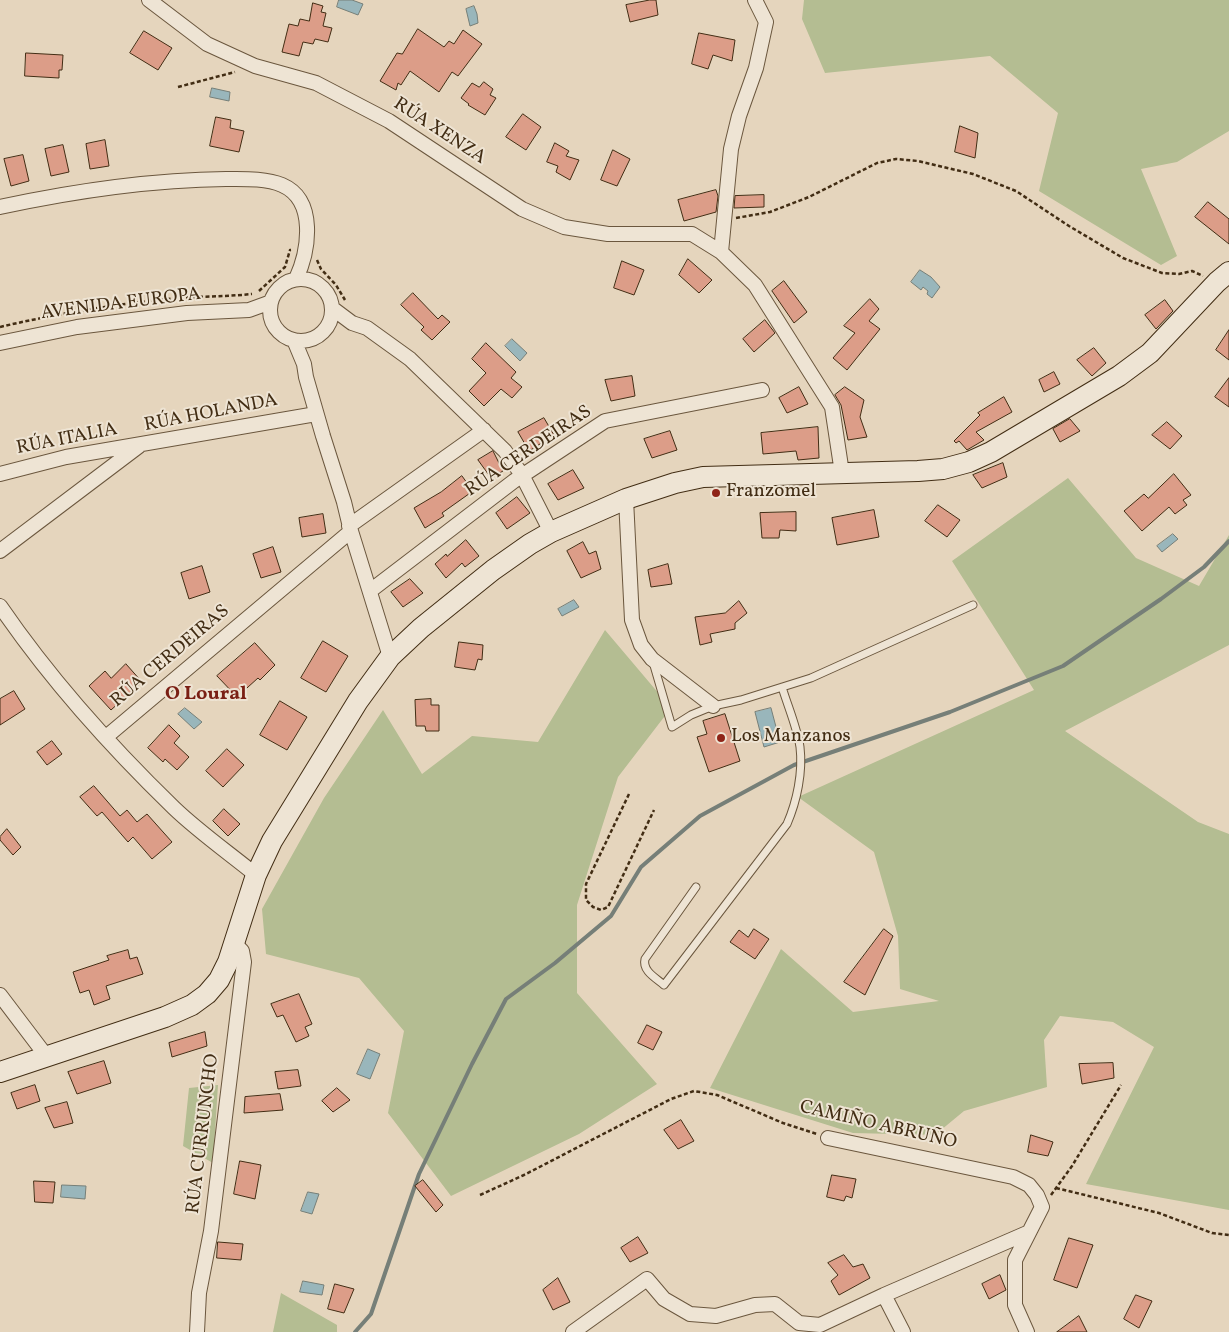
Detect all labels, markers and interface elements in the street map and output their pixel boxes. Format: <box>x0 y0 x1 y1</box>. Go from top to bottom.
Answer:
street label: RÚA XENZA <box>388 94 490 170</box>
street label: AVENIDA EUROPA <box>40 284 202 326</box>
street label: RÚA HOLANDA <box>142 390 280 438</box>
street label: RÚA CERDEIRAS <box>461 401 597 503</box>
street label: RÚA ITALIA <box>15 419 119 461</box>
place label: Franzomel <box>726 482 816 504</box>
marker: Franzomel <box>710 487 722 499</box>
street label: RÚA CERDEIRAS <box>107 601 235 713</box>
district label: O Loural <box>165 683 247 707</box>
place label: Los Manzanos <box>731 727 851 749</box>
marker: Los Manzanos <box>715 732 727 744</box>
street label: RÚA CURRUNCHO <box>183 1053 225 1215</box>
street label: CAMIÑO ABRUÑO <box>797 1097 959 1155</box>

